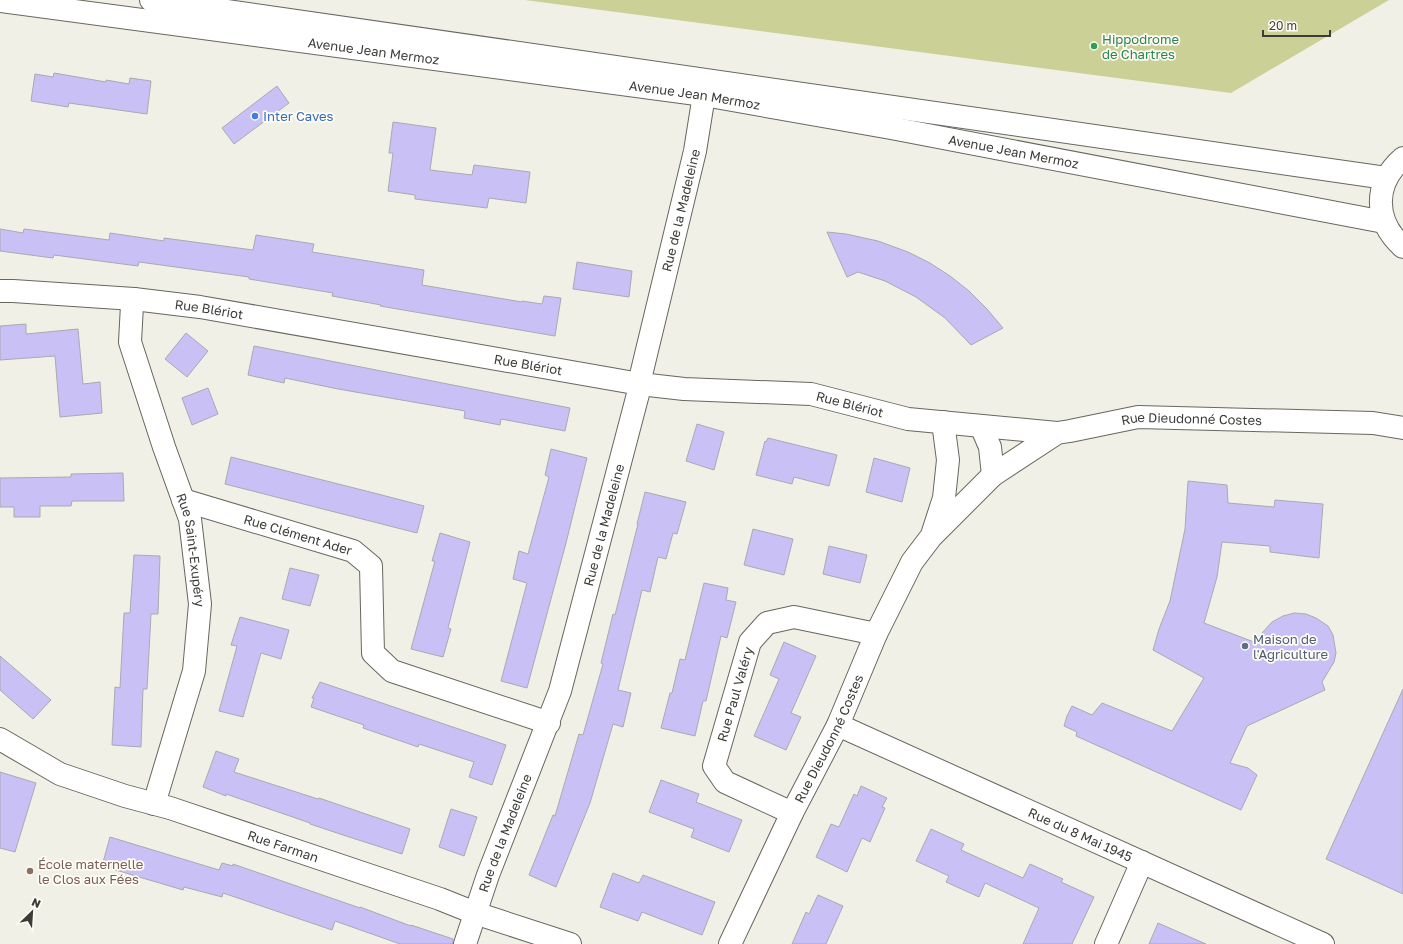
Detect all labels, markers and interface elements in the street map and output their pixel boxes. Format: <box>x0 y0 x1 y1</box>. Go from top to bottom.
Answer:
scale bar <box>1263 12 1330 38</box>
text: 20 m <box>1269 18 1297 33</box>
place label: Hippodrome de Chartres <box>1102 31 1179 62</box>
street label: Avenue Jean Mermoz <box>307 34 441 68</box>
marker: Hippodrome de Chartres <box>1089 41 1099 51</box>
street label: Avenue Jean Mermoz <box>628 77 762 113</box>
place label: Inter Caves <box>263 108 333 124</box>
marker: Inter Caves <box>250 111 260 121</box>
street label: Avenue Jean Mermoz <box>947 131 1081 172</box>
street label: Rue de la Madeleine <box>658 147 703 273</box>
street label: Rue Blériot <box>174 296 245 322</box>
street label: Rue Blériot <box>493 351 564 378</box>
street label: Rue Blériot <box>814 388 885 420</box>
street label: Rue Dieudonné Costes <box>1120 409 1262 428</box>
street label: Rue de la Madeleine <box>580 462 627 588</box>
street label: Rue Saint-Exupéry <box>173 491 208 608</box>
street label: Rue Clément Ader <box>242 511 354 558</box>
place label: Maison de l'Agriculture <box>1253 631 1328 662</box>
marker: Maison de l'Agriculture <box>1240 641 1250 651</box>
street label: Rue Paul Valéry <box>714 644 756 743</box>
street label: Rue Dieudonné Costes <box>791 672 866 806</box>
street label: Rue de la Madeleine <box>475 771 535 894</box>
street label: Rue du 8 Mai 1945 <box>1026 804 1135 865</box>
street label: Rue Farman <box>245 827 321 866</box>
place label: École maternelle le Clos aux Fées <box>38 856 143 887</box>
marker: École maternelle le Clos aux Fées <box>25 866 35 876</box>
north arrow <box>12 892 52 932</box>
text: N <box>30 895 43 910</box>

